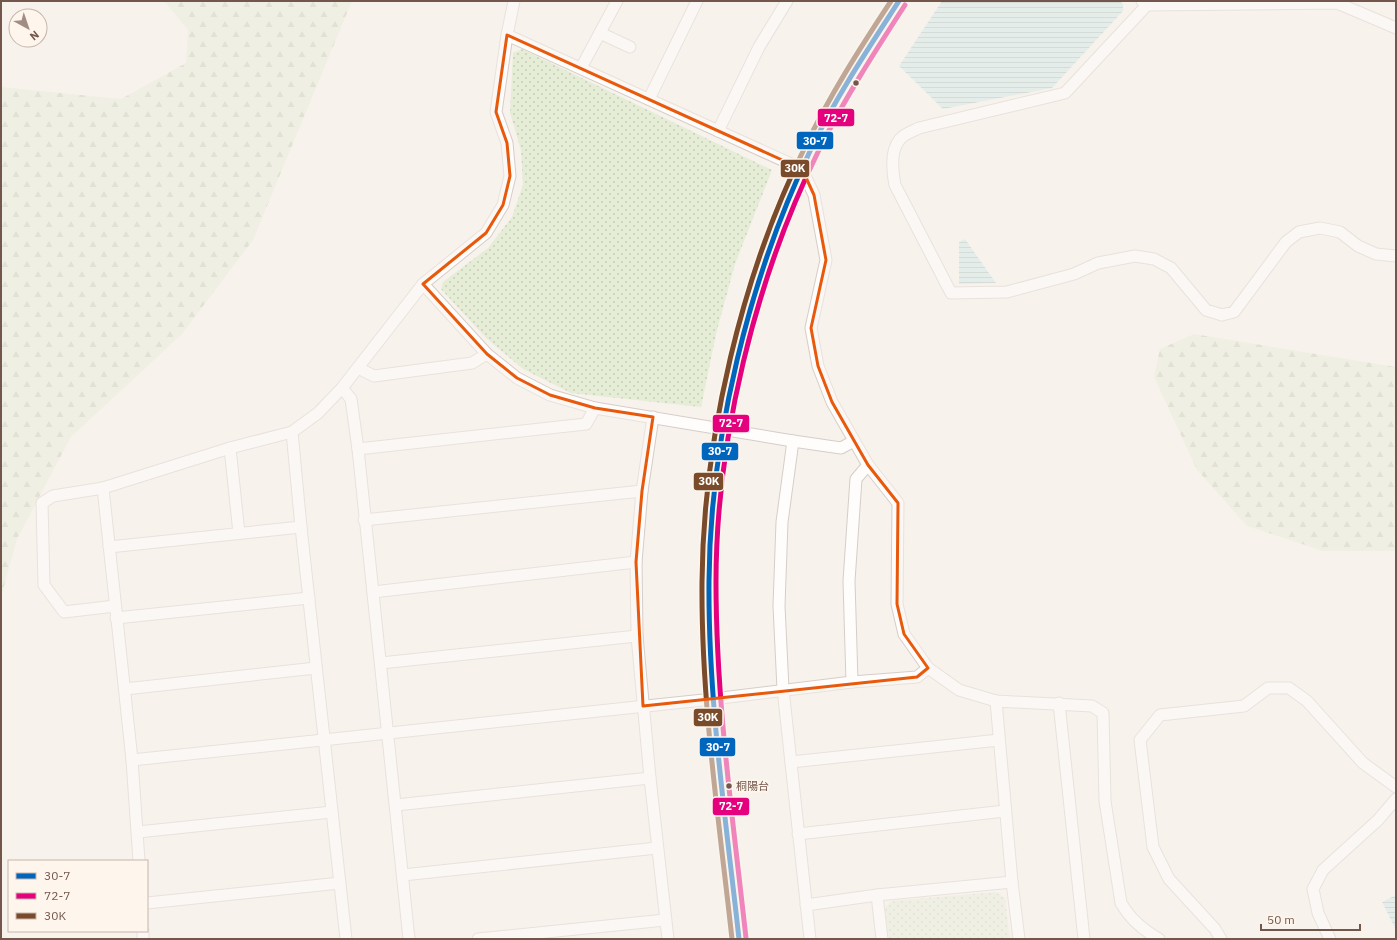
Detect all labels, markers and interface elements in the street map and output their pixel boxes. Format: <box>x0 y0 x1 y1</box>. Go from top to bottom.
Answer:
north arrow <box>8 8 48 48</box>
text: N <box>27 28 42 44</box>
unlabelled marker <box>851 78 861 88</box>
line badge: 72-7 <box>817 108 855 127</box>
text: 72-7 <box>824 111 849 125</box>
line badge: 30-7 <box>796 131 834 150</box>
text: 30-7 <box>803 134 828 148</box>
line badge: 30K <box>780 159 810 178</box>
text: 30K <box>785 161 806 175</box>
line badge: 72-7 <box>712 414 750 433</box>
text: 72-7 <box>719 416 744 430</box>
line badge: 30-7 <box>701 442 739 461</box>
text: 30-7 <box>708 444 733 458</box>
line badge: 30K <box>693 472 724 491</box>
text: 30K <box>699 474 720 488</box>
line badge: 30K <box>693 708 723 727</box>
text: 30K <box>698 710 719 724</box>
line badge: 30-7 <box>699 737 736 757</box>
text: 30-7 <box>706 740 731 754</box>
place label: 桐陽台 <box>736 779 769 793</box>
marker: 桐陽台 <box>724 781 734 791</box>
line badge: 72-7 <box>712 797 750 816</box>
text: 72-7 <box>719 799 744 813</box>
legend <box>8 860 148 932</box>
text: 30-7 <box>44 868 70 883</box>
text: 72-7 <box>44 888 70 903</box>
scale bar <box>1261 906 1360 932</box>
text: 30K <box>44 908 66 923</box>
text: 50 m <box>1267 912 1295 927</box>

